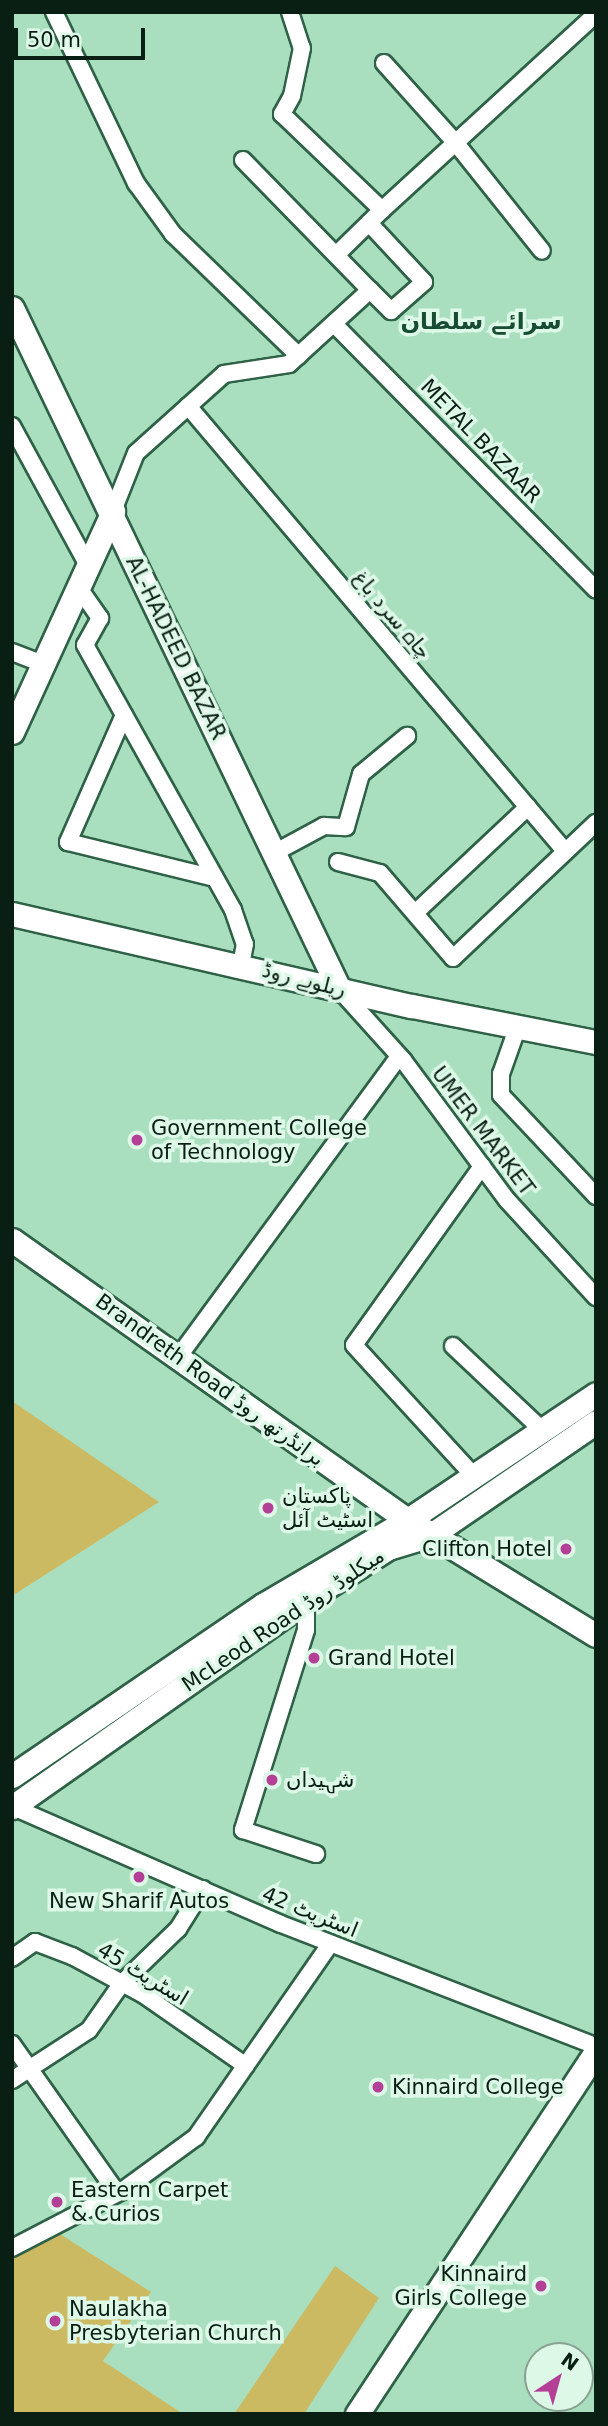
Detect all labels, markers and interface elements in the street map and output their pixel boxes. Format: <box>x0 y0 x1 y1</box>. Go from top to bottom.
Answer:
scale bar <box>18 14 149 58</box>
text: 50 m <box>27 28 81 52</box>
district label: سرائے سلطان <box>400 307 562 335</box>
street label: METAL BAZAAR <box>416 374 546 508</box>
street label: AL-HADEED BAZAR <box>121 552 231 744</box>
street label: چاہ سرد باغ <box>348 565 436 665</box>
street label: ریلوے روڈ <box>260 957 348 1003</box>
street label: UMER MARKET <box>426 1062 540 1200</box>
place label: Government College of Technology <box>151 1115 367 1165</box>
marker: Government College of Technology <box>129 1132 145 1148</box>
street label: Brandreth Road برانڈرتھ روڈ <box>91 1288 329 1472</box>
place label: پاکستان اسٹیٹ آئل <box>282 1483 373 1533</box>
marker: پاکستان اسٹیٹ آئل <box>260 1500 276 1516</box>
place label: Clifton Hotel <box>422 1536 552 1562</box>
marker: Clifton Hotel <box>558 1541 574 1557</box>
street label: McLeod Road میکلوڈ روڈ <box>177 1543 389 1697</box>
place label: Grand Hotel <box>328 1645 455 1671</box>
marker: Grand Hotel <box>306 1650 322 1666</box>
place label: شہیداں <box>286 1767 354 1793</box>
marker: شہیداں <box>264 1772 280 1788</box>
marker: New Sharif Autos <box>131 1869 147 1885</box>
street label: اسٹریٹ 42 <box>258 1881 362 1943</box>
place label: New Sharif Autos <box>49 1888 229 1914</box>
street label: اسٹریٹ 45 <box>93 1937 193 2011</box>
place label: Kinnaird College <box>392 2074 564 2100</box>
marker: Kinnaird College <box>370 2079 386 2095</box>
place label: Eastern Carpet & Curios <box>71 2177 228 2227</box>
marker: Eastern Carpet & Curios <box>49 2194 65 2210</box>
place label: Kinnaird Girls College <box>394 2261 527 2311</box>
marker: Kinnaird Girls College <box>533 2278 549 2294</box>
place label: Naulakha Presbyterian Church <box>69 2296 282 2346</box>
marker: Naulakha Presbyterian Church <box>47 2313 63 2329</box>
north arrow <box>524 2342 594 2412</box>
text: N <box>557 2348 583 2375</box>

